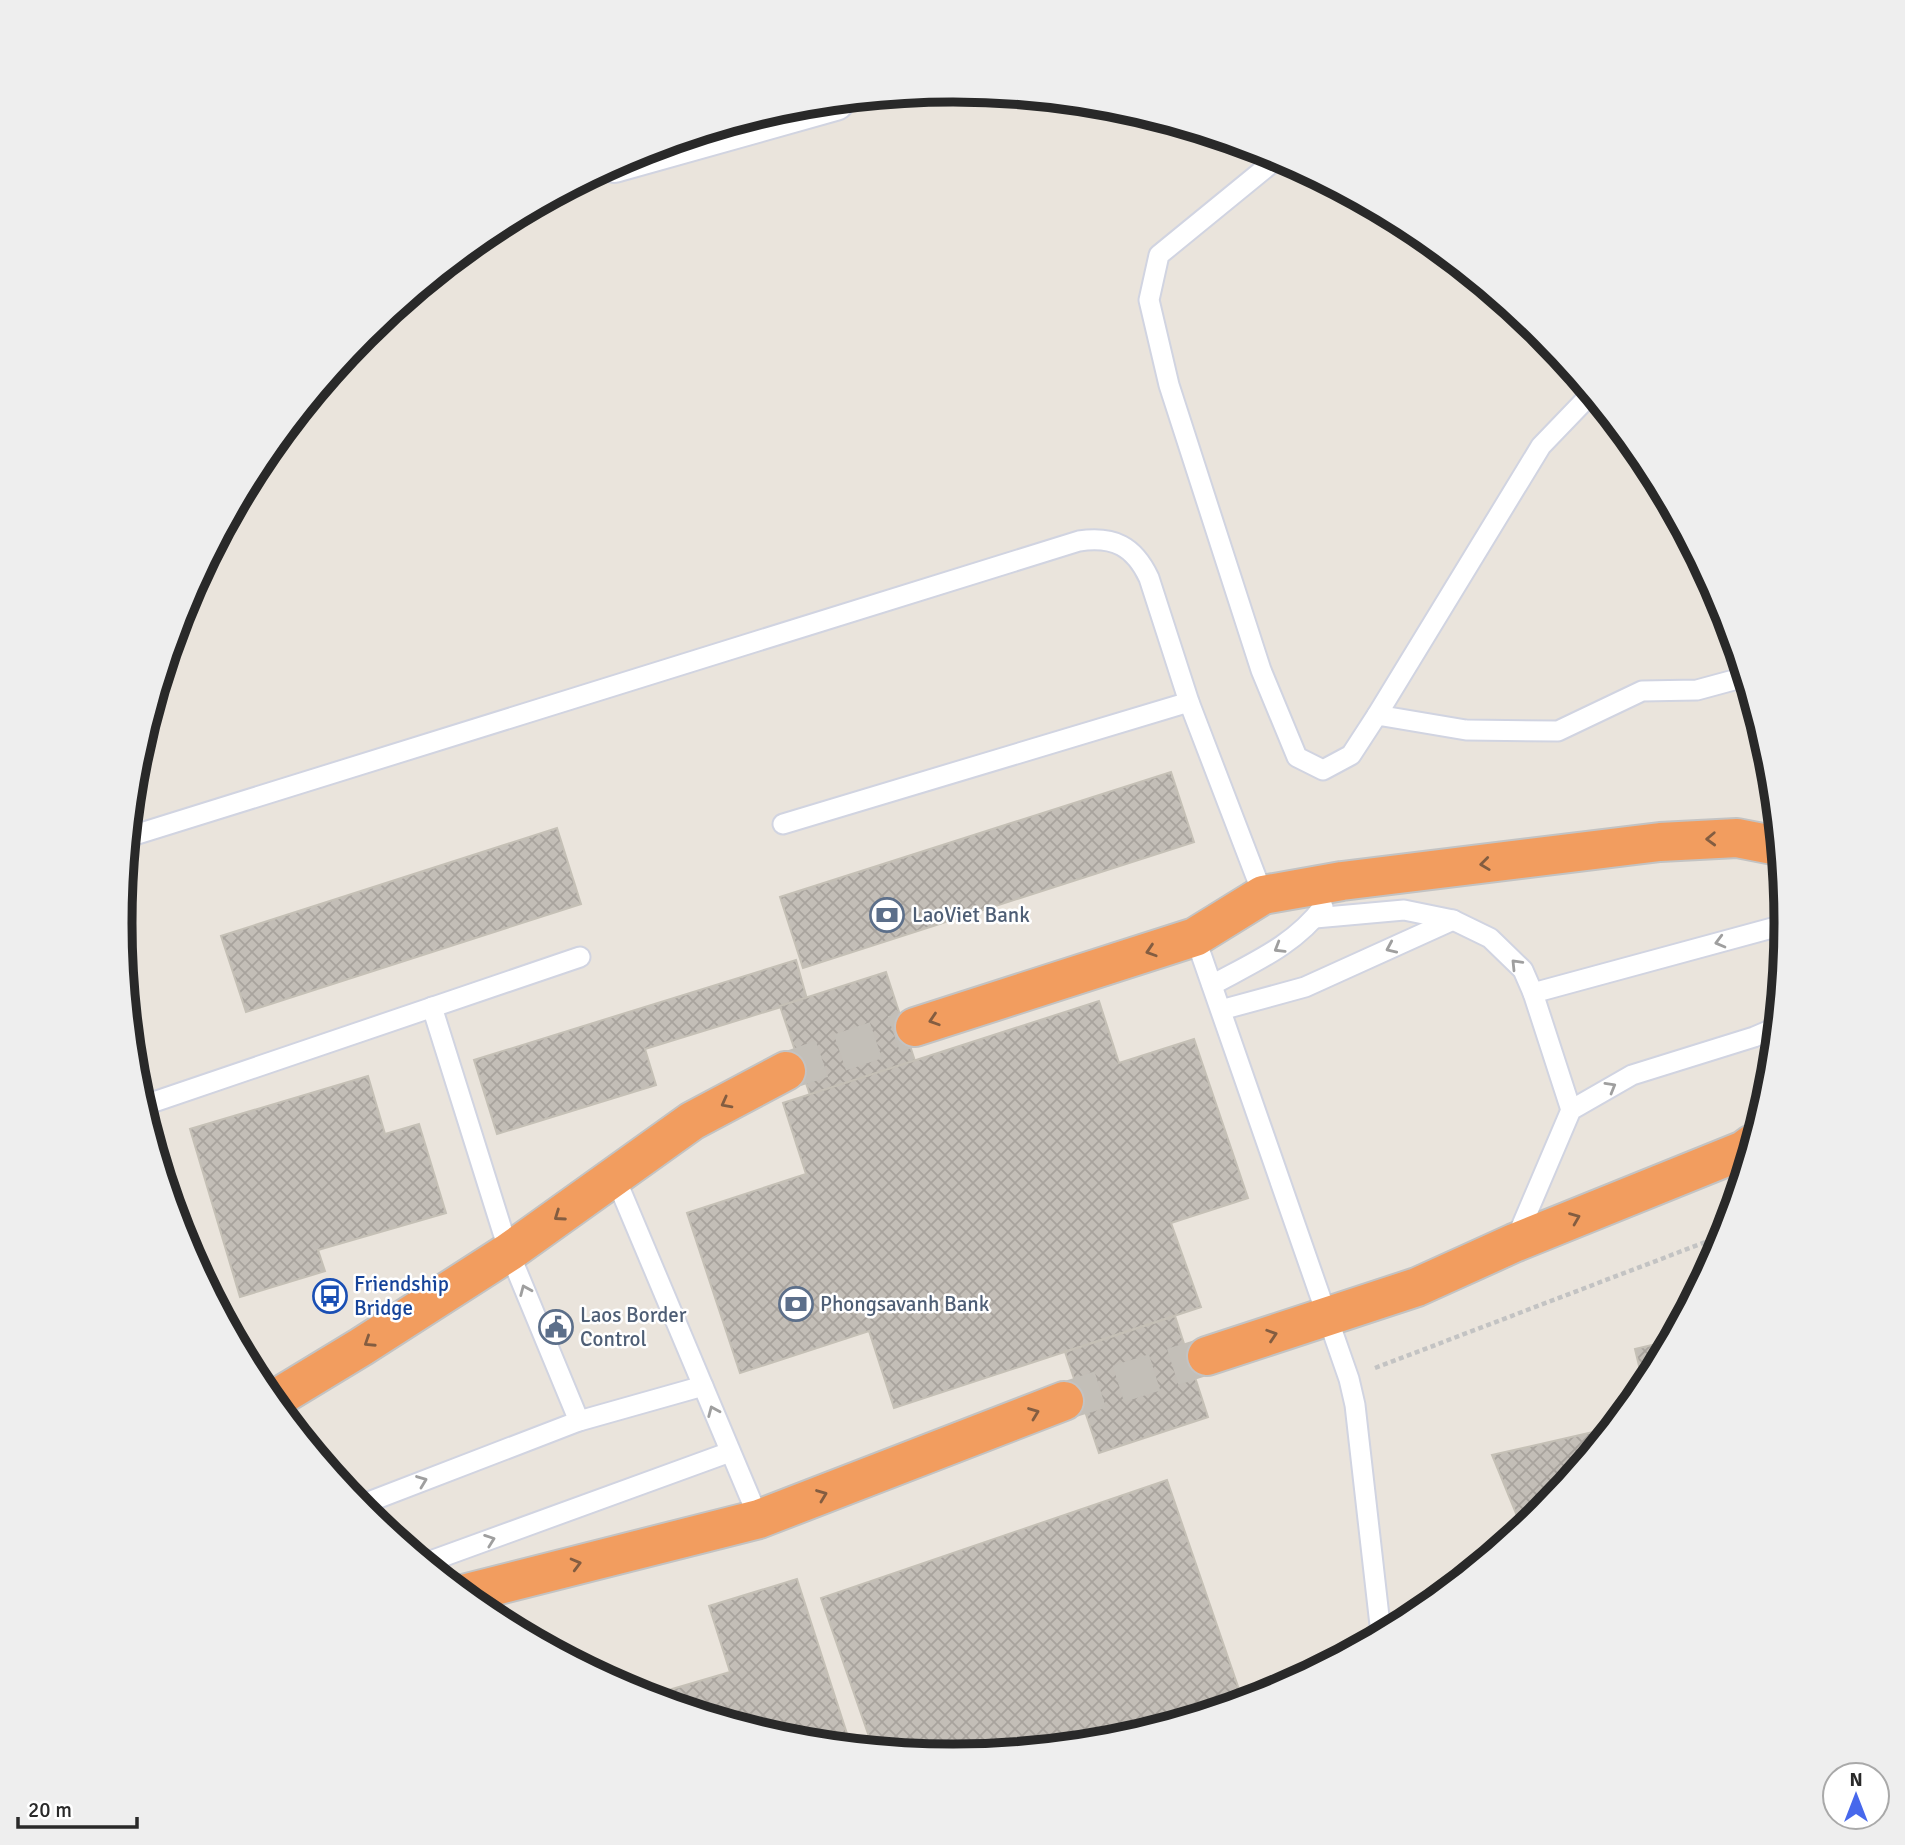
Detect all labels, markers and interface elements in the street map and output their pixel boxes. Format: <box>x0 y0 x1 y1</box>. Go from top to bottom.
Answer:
one-way arrow <box>1705 832 1716 847</box>
one-way arrow <box>1479 856 1490 871</box>
bank icon: LaoViet Bank <box>868 896 906 934</box>
place label: LaoViet Bank <box>912 902 1030 928</box>
one-way arrow <box>1714 934 1726 948</box>
one-way arrow <box>1273 939 1286 952</box>
one-way arrow <box>1386 940 1398 954</box>
one-way arrow <box>1145 943 1158 957</box>
one-way arrow <box>1512 959 1524 972</box>
one-way arrow <box>929 1012 941 1027</box>
one-way arrow <box>1604 1082 1616 1095</box>
one-way arrow <box>721 1095 733 1108</box>
one-way arrow <box>554 1208 567 1220</box>
one-way arrow <box>1569 1213 1581 1227</box>
place label: Friendship Bridge <box>354 1271 449 1321</box>
bus stop icon: Friendship Bridge <box>311 1277 349 1315</box>
one-way arrow <box>519 1285 533 1298</box>
bank icon: Phongsavanh Bank <box>777 1285 815 1323</box>
place label: Phongsavanh Bank <box>820 1291 990 1317</box>
place label: Laos Border Control <box>580 1302 687 1352</box>
public building icon: Laos Border Control <box>537 1308 575 1346</box>
one-way arrow <box>1265 1329 1278 1343</box>
one-way arrow <box>364 1333 377 1346</box>
one-way arrow <box>708 1406 722 1418</box>
one-way arrow <box>1028 1407 1040 1421</box>
one-way arrow <box>415 1476 427 1490</box>
one-way arrow <box>816 1489 828 1503</box>
one-way arrow <box>483 1534 495 1548</box>
one-way arrow <box>570 1558 582 1572</box>
north arrow <box>1821 1761 1891 1831</box>
text: N <box>1849 1768 1863 1792</box>
scale bar <box>18 1786 136 1830</box>
text: 20 m <box>28 1797 72 1823</box>

